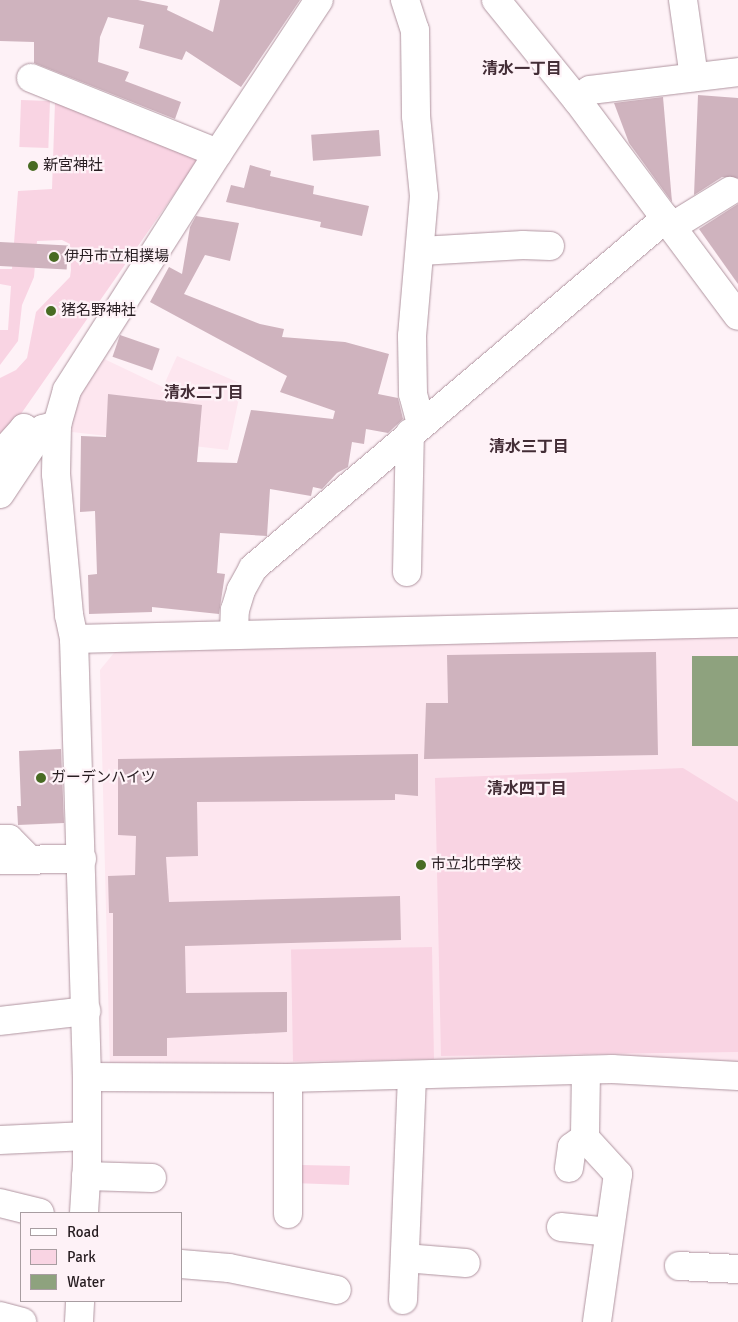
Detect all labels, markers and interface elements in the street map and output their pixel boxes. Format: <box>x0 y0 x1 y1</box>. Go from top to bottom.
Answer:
district label: 清水一丁目 <box>482 59 562 79</box>
place label: 新宮神社 <box>43 157 103 175</box>
marker: 新宮神社 <box>27 160 39 172</box>
place label: 伊丹市立相撲場 <box>64 248 169 266</box>
marker: 伊丹市立相撲場 <box>48 251 60 263</box>
place label: 猪名野神社 <box>61 302 136 320</box>
marker: 猪名野神社 <box>45 305 57 317</box>
district label: 清水二丁目 <box>164 383 244 403</box>
district label: 清水三丁目 <box>489 437 569 457</box>
place label: ガーデンハイツ <box>51 769 156 787</box>
marker: ガーデンハイツ <box>35 772 47 784</box>
district label: 清水四丁目 <box>487 779 567 799</box>
place label: 市立北中学校 <box>431 856 521 874</box>
marker: 市立北中学校 <box>415 859 427 871</box>
legend <box>20 1212 182 1302</box>
text: Road <box>67 1223 99 1241</box>
text: Park <box>67 1248 96 1266</box>
text: Water <box>67 1273 105 1291</box>

